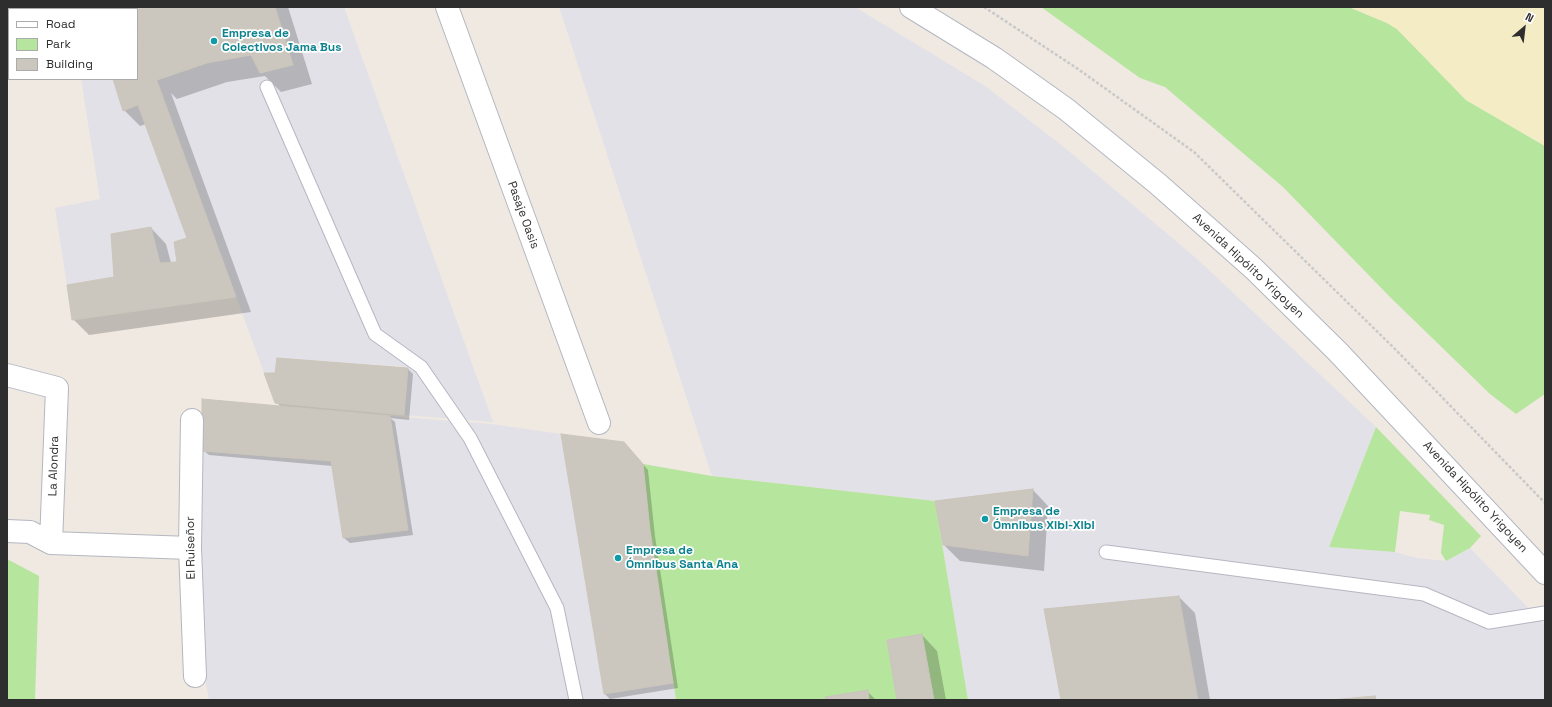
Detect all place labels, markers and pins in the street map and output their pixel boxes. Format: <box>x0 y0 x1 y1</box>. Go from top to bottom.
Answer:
place label: Empresa de Colectivos Jama Bus <box>222 27 342 55</box>
marker: Empresa de Colectivos Jama Bus <box>209 36 219 46</box>
place label: Empresa de Ómnibus Xibi-Xibi <box>993 505 1095 533</box>
marker: Empresa de Ómnibus Xibi-Xibi <box>980 514 990 524</box>
place label: Empresa de Ómnibus Santa Ana <box>626 544 738 572</box>
marker: Empresa de Ómnibus Santa Ana <box>613 553 623 563</box>

